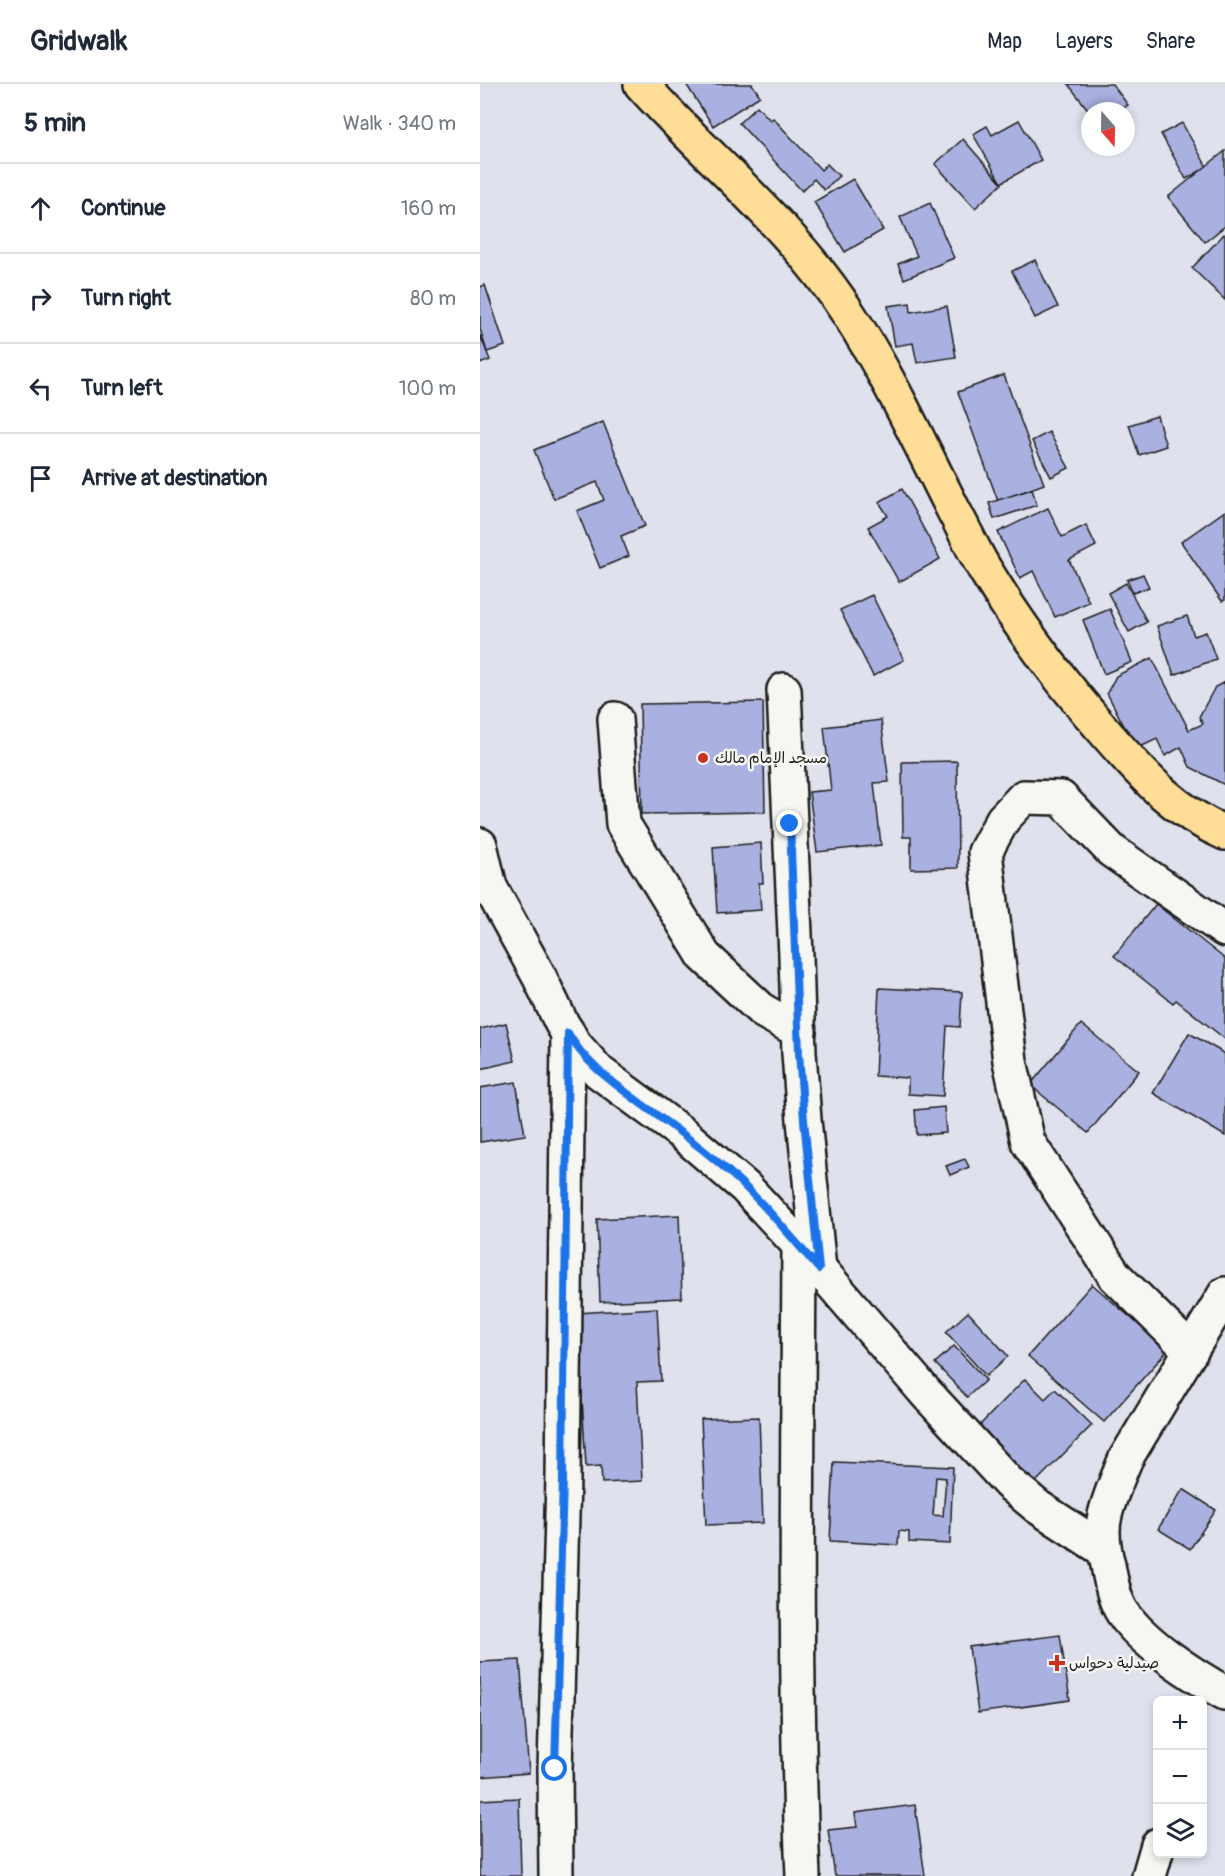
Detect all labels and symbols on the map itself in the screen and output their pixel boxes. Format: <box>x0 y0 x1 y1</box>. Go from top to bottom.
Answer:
north arrow <box>1081 102 1135 156</box>
place label: مسجد الإمام مالك <box>715 749 827 769</box>
marker: مسجد الإمام مالك <box>696 751 710 765</box>
route end <box>776 810 802 836</box>
place label: صيدلية دحواس <box>1069 1654 1159 1673</box>
marker: صيدلية دحواس <box>1050 1656 1064 1670</box>
route start <box>541 1755 567 1781</box>

